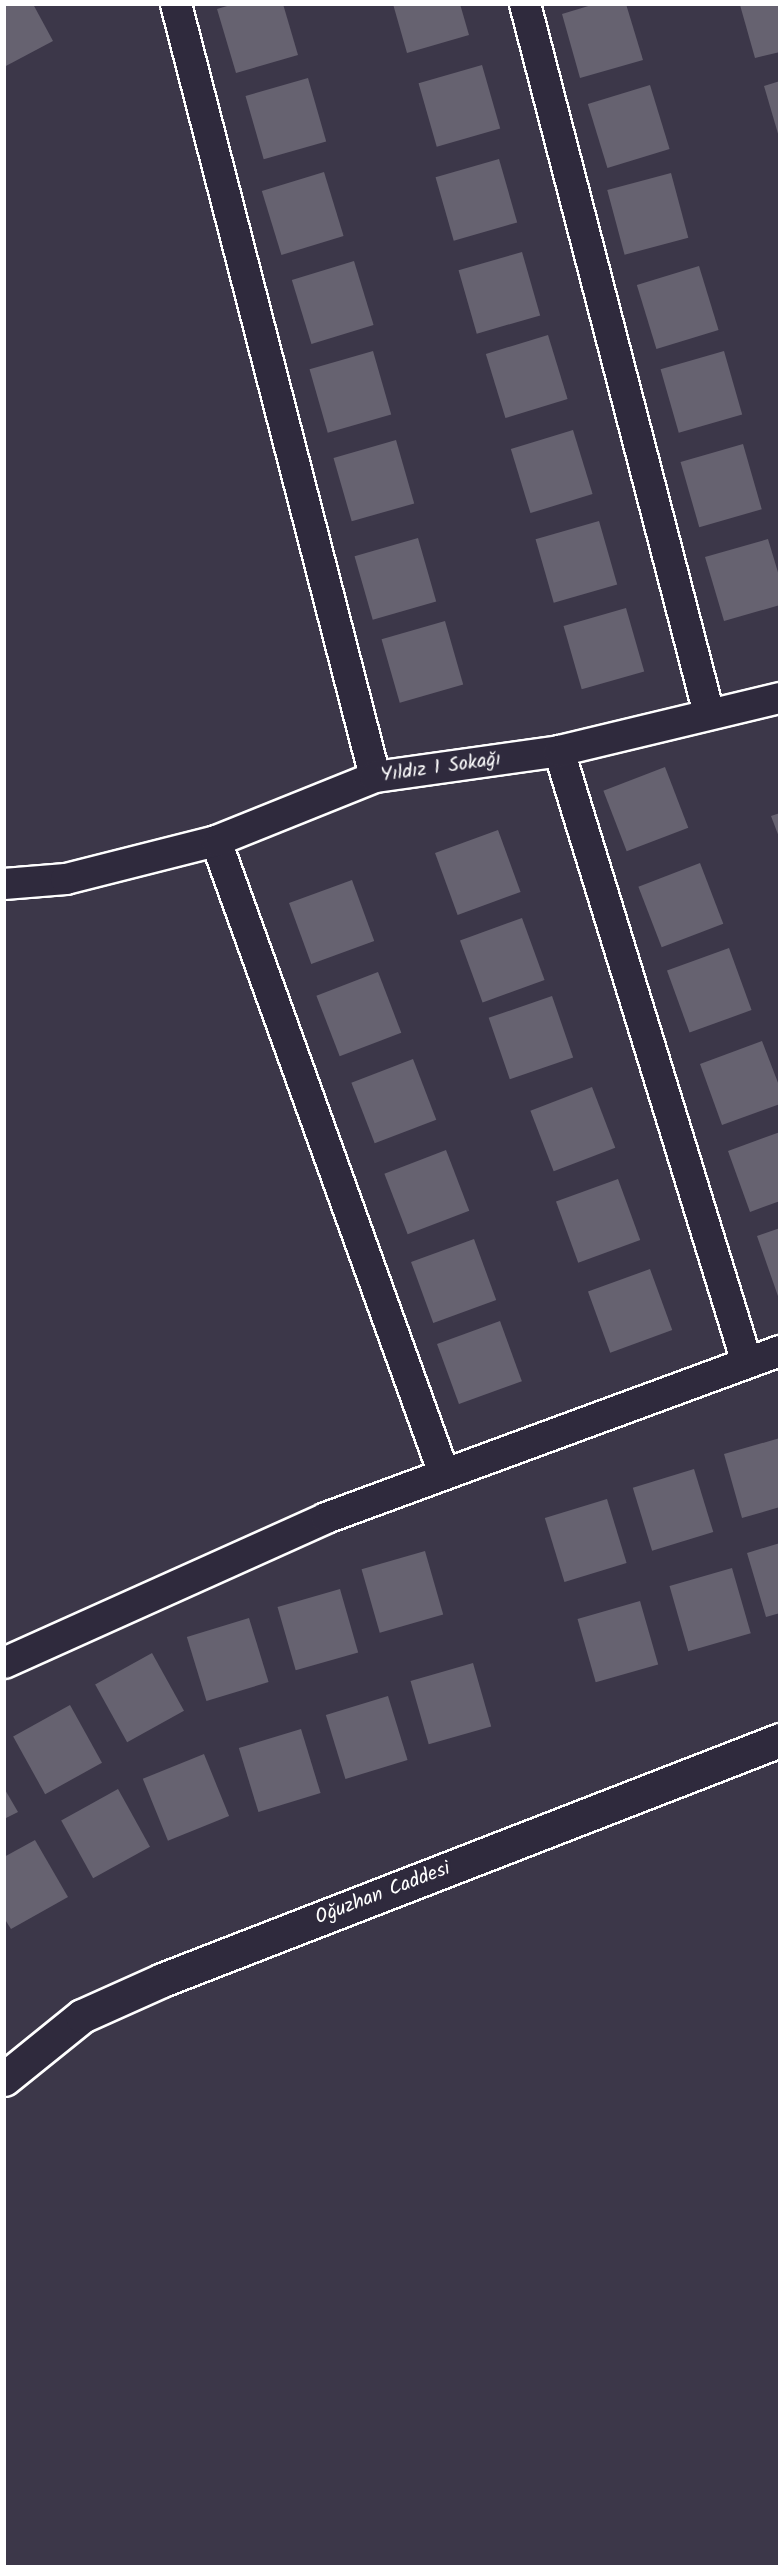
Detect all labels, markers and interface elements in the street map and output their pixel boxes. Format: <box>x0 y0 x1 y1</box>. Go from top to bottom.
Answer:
street label: Yıldız 1 Sokağı <box>379 748 503 788</box>
street label: Oğuzhan Caddesi <box>312 1857 454 1931</box>

